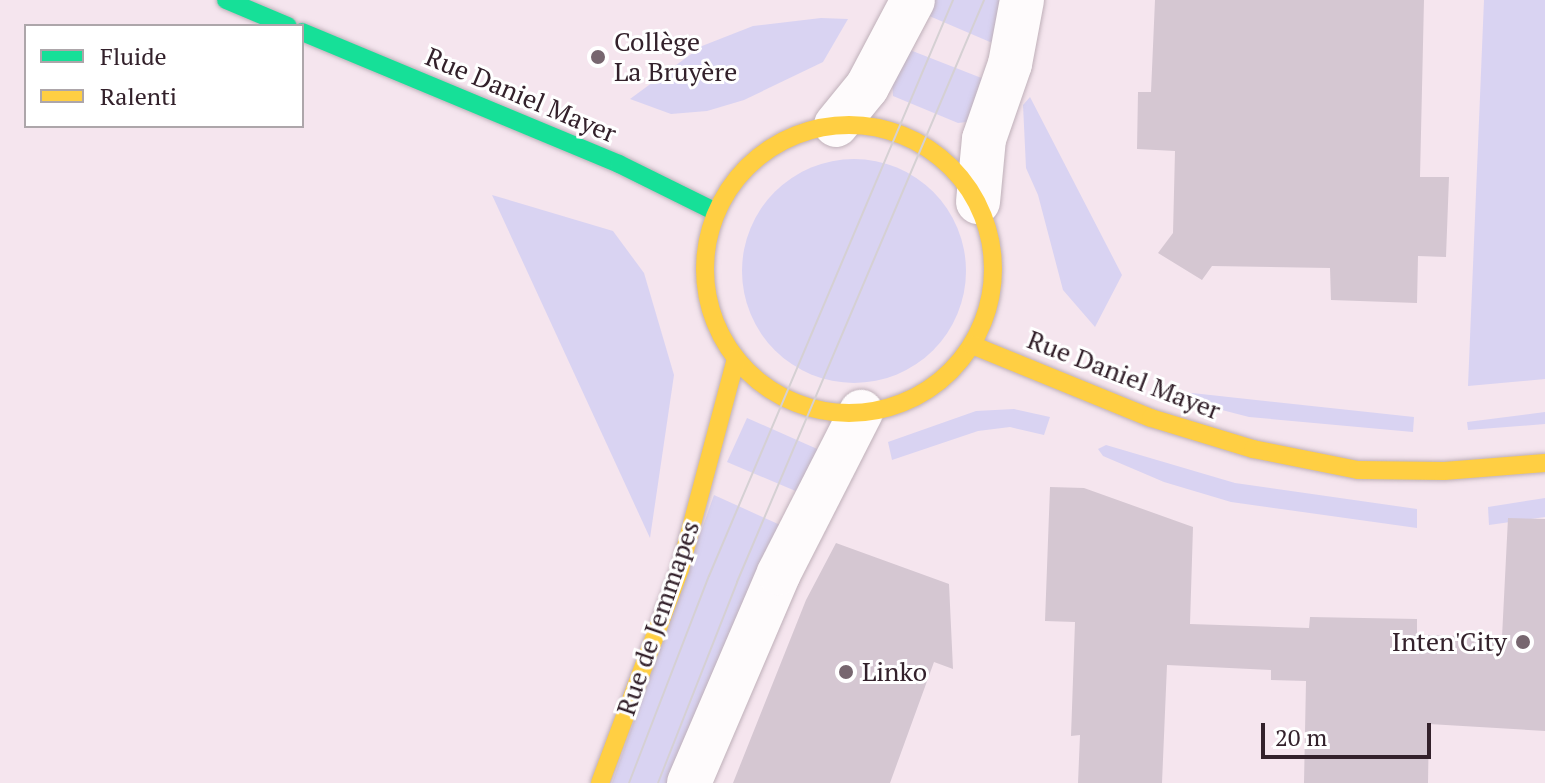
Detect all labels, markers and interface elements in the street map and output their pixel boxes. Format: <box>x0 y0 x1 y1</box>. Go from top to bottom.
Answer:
legend <box>24 24 304 128</box>
place label: Collège La Bruyère <box>614 26 737 88</box>
text: Fluide <box>100 40 167 72</box>
street label: Rue Daniel Mayer <box>421 41 621 149</box>
marker: Collège La Bruyère <box>589 48 607 66</box>
text: Ralenti <box>100 80 177 112</box>
street label: Rue Daniel Mayer <box>1023 324 1225 426</box>
street label: Rue de Jemmapes <box>610 517 706 719</box>
place label: Inten'City <box>1392 626 1507 658</box>
marker: Inten'City <box>1514 633 1532 651</box>
place label: Linko <box>862 656 927 688</box>
marker: Linko <box>837 663 855 681</box>
scale bar <box>1265 707 1435 757</box>
text: 20 m <box>1275 721 1327 753</box>

